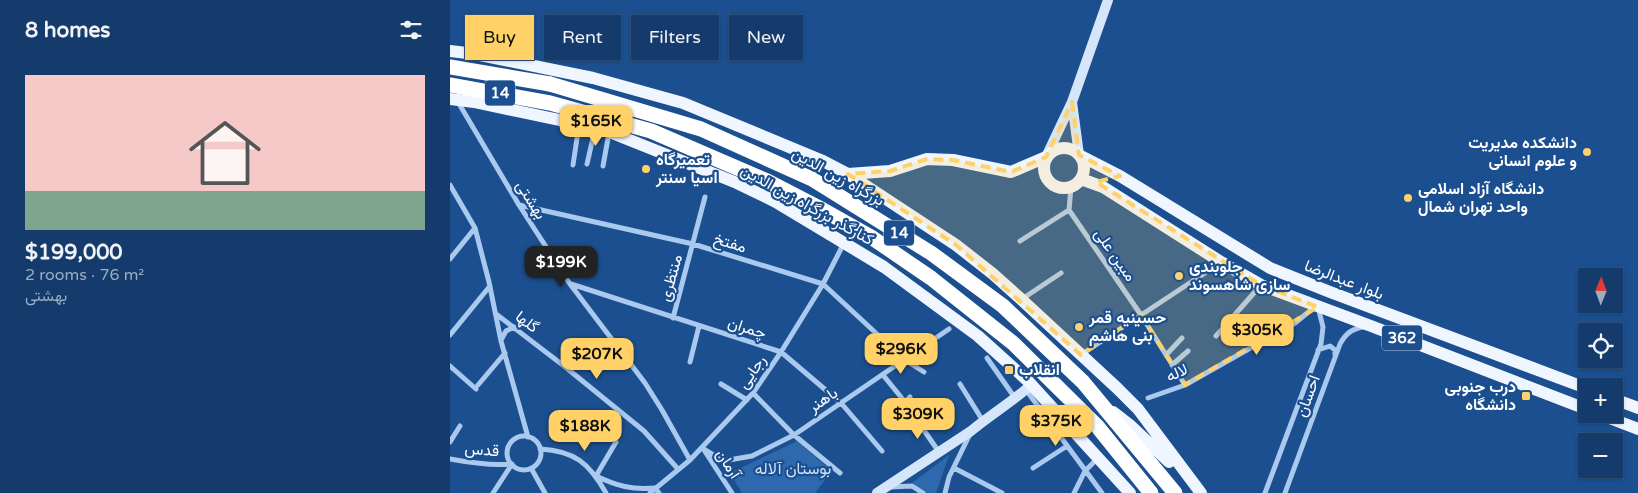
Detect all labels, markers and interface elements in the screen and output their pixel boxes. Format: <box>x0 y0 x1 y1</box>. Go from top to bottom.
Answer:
chip: Buy <box>465 15 534 60</box>
chip: Rent <box>544 15 621 60</box>
chip: Filters <box>631 15 719 60</box>
chip: New <box>729 15 803 60</box>
icon: filters <box>397 16 425 44</box>
text: 8 homes <box>25 18 110 43</box>
road number: 14 <box>485 80 515 106</box>
pin: $165K <box>561 104 631 147</box>
icon: home <box>180 108 270 198</box>
text: $165K <box>571 111 621 131</box>
place label: دانشکده مدیریت و علوم انسانی <box>1468 133 1577 171</box>
street label: بزرگراه زین الدین <box>788 143 888 211</box>
marker: دانشکده مدیریت و علوم انسانی <box>1581 146 1593 158</box>
place label: تعمیرگاه اسیا سنتر <box>655 150 718 188</box>
street label: کنارگذر بزرگراه زین الدین <box>737 160 877 250</box>
marker: تعمیرگاه اسیا سنتر <box>640 163 652 175</box>
street label: بهشتی <box>511 177 551 223</box>
place label: دانشگاه آزاد اسلامی واحد تهران شمال <box>1418 179 1544 217</box>
marker: دانشگاه آزاد اسلامی واحد تهران شمال <box>1402 192 1414 204</box>
road number: 14 <box>884 220 914 246</box>
street label: مبین علی <box>1090 225 1140 285</box>
street label: مفتخ <box>711 229 749 258</box>
text: $199,000 <box>25 240 123 265</box>
pin: $199K <box>526 246 596 288</box>
text: $199K <box>536 252 586 272</box>
street label: منتظری <box>655 252 687 304</box>
street label: بلوار عبدالرضا <box>1301 256 1387 304</box>
place label: جلوبندی سازی شاهسوند <box>1189 257 1290 295</box>
text: 2 rooms · 76 m² <box>25 265 144 285</box>
north arrow <box>1578 268 1622 312</box>
map controls <box>1578 268 1623 478</box>
marker: جلوبندی سازی شاهسوند <box>1173 270 1185 282</box>
text: بهشتی <box>25 286 67 306</box>
street label: گلها <box>511 307 543 337</box>
place label: حسینیه قمر بنی هاشم <box>1088 308 1166 346</box>
street label: چمران <box>725 312 769 345</box>
pin: $305K <box>1222 314 1292 356</box>
text: $305K <box>1232 320 1282 340</box>
marker: حسینیه قمر بنی هاشم <box>1073 321 1085 333</box>
button: locate <box>1578 323 1623 368</box>
road number: 362 <box>1382 326 1422 350</box>
pin: $296K <box>866 332 936 375</box>
pin: $207K <box>562 338 632 380</box>
text: $296K <box>876 339 926 359</box>
text: $207K <box>572 344 622 364</box>
street label: رجایی <box>733 351 771 393</box>
street label: لاله <box>1163 359 1191 387</box>
place label: انقلاب <box>1019 360 1060 380</box>
marker: انقلاب <box>1003 364 1015 376</box>
street label: احسان <box>1291 372 1325 420</box>
place label: درب جنوبی دانشگاه <box>1445 377 1516 415</box>
button: + <box>1578 378 1623 423</box>
street label: باهنر <box>803 383 842 418</box>
marker: درب جنوبی دانشگاه <box>1520 390 1532 402</box>
pin: $309K <box>883 398 953 440</box>
text: $309K <box>893 404 943 424</box>
pin: $375K <box>1021 404 1091 447</box>
pin: $188K <box>550 410 620 452</box>
text: $375K <box>1031 411 1081 431</box>
text: $188K <box>560 416 610 436</box>
button: − <box>1578 433 1623 478</box>
street label: قدس <box>464 439 500 461</box>
street label: آرمان <box>711 445 746 484</box>
park label: بوستان آلاله <box>755 459 831 479</box>

